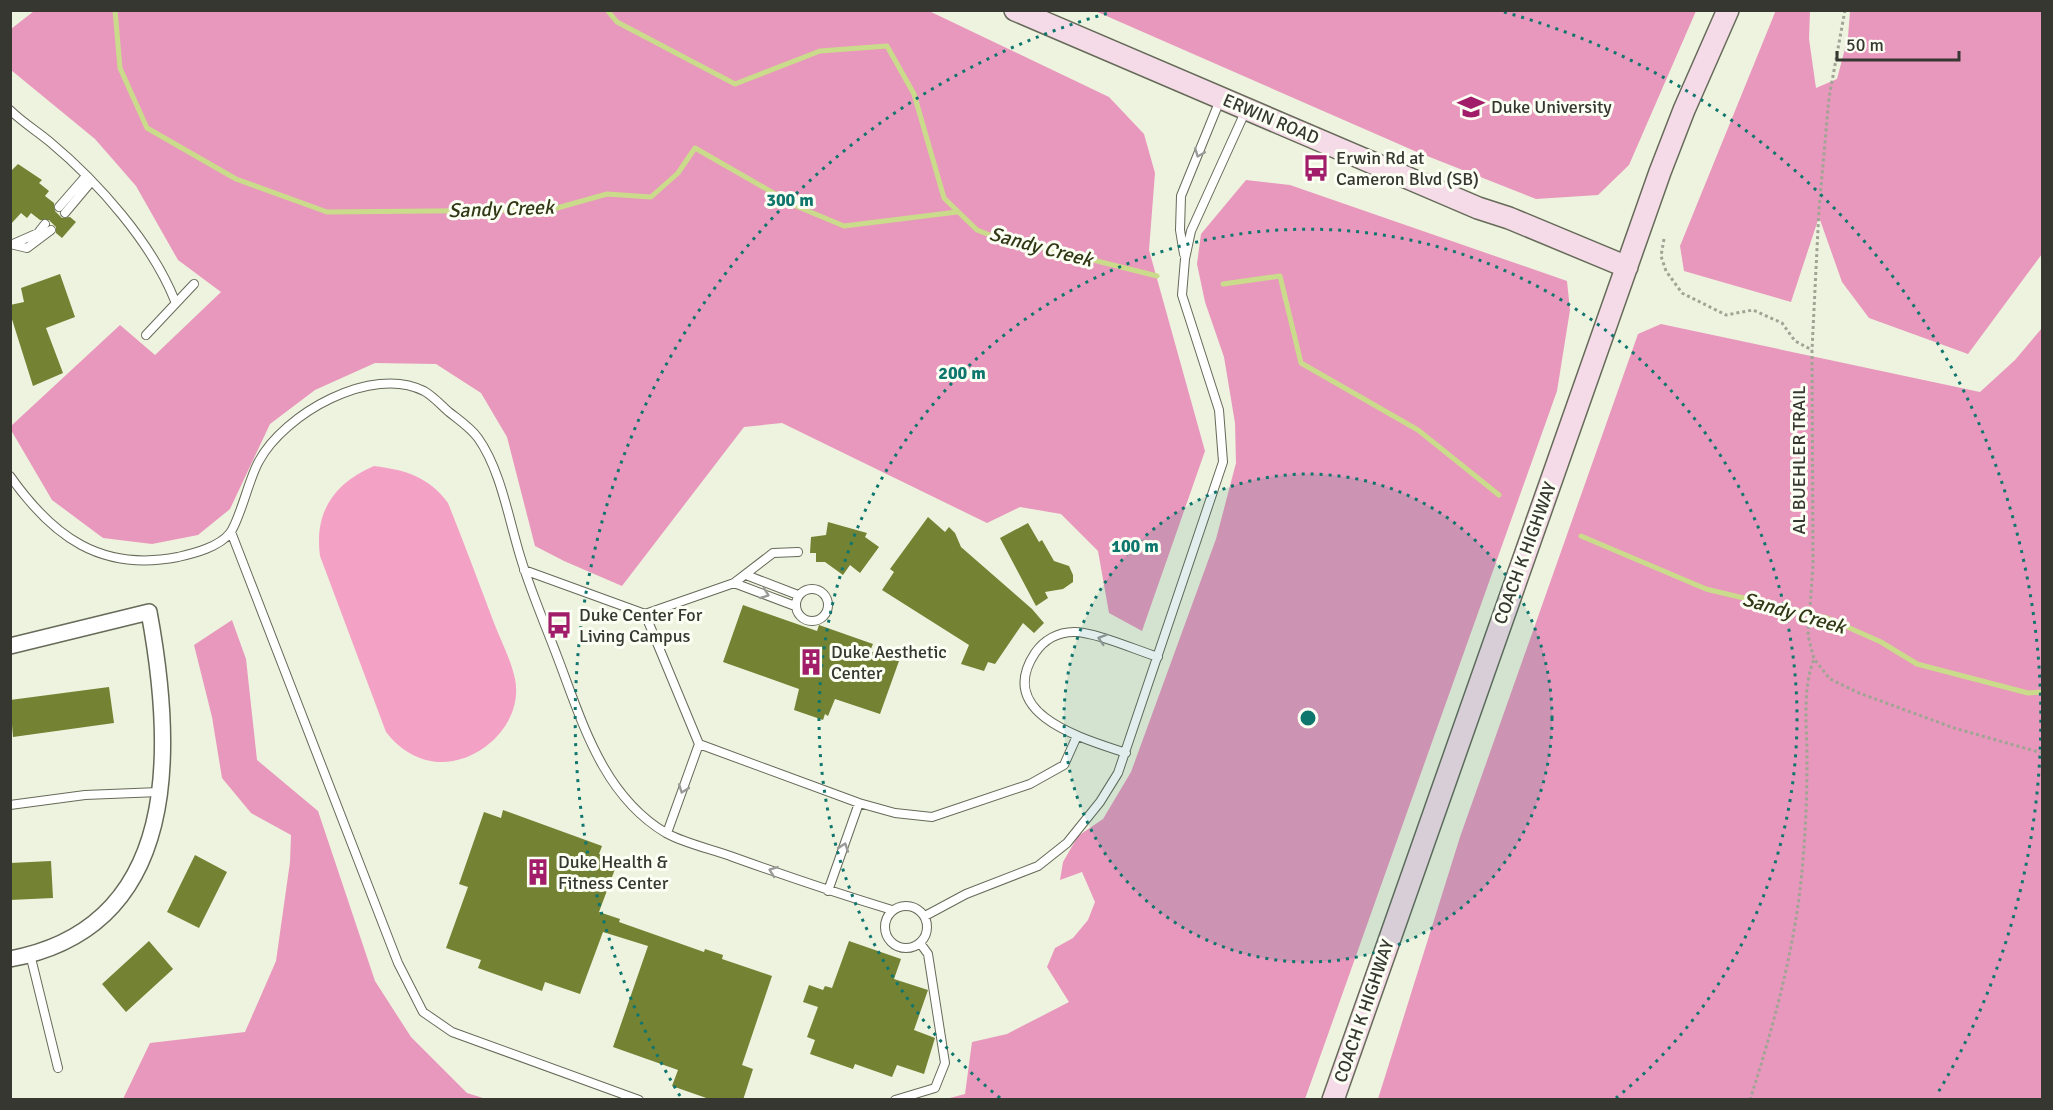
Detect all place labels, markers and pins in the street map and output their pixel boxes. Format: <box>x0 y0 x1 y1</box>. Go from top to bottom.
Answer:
school or university icon: Duke University <box>1456 92 1486 122</box>
place label: Duke University <box>1491 96 1612 118</box>
place label: Erwin Rd at Cameron Blvd (SB) <box>1336 147 1479 190</box>
bus stop icon: Erwin Rd at Cameron Blvd (SB) <box>1301 153 1331 183</box>
place label: Duke Center For Living Campus <box>579 604 703 647</box>
bus stop icon: Duke Center For Living Campus <box>544 610 574 640</box>
place label: Duke Aesthetic Center <box>831 641 947 684</box>
building icon: Duke Aesthetic Center <box>796 647 826 677</box>
centre of rings <box>1298 708 1318 728</box>
place label: Duke Health & Fitness Center <box>558 851 669 894</box>
building icon: Duke Health & Fitness Center <box>523 857 553 887</box>

